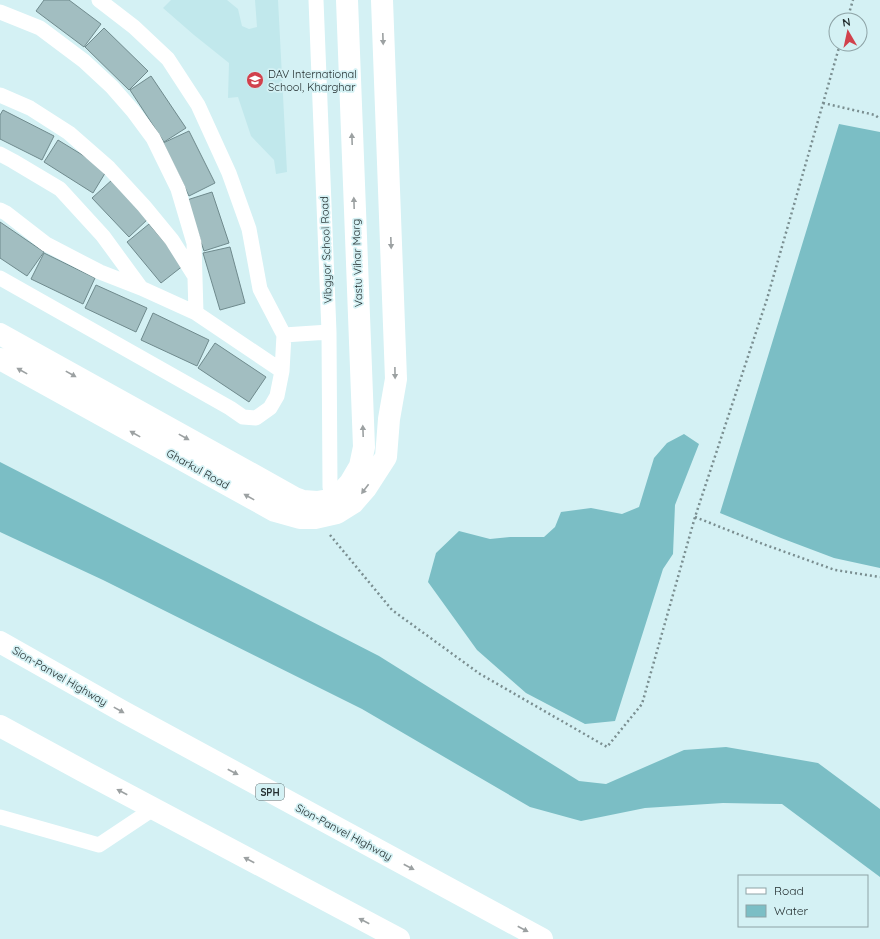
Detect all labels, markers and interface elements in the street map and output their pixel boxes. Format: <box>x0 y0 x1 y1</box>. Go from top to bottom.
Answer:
north arrow <box>828 12 868 52</box>
text: N <box>841 15 852 30</box>
one-way arrow <box>380 33 387 45</box>
place label: DAV International School, Kharghar <box>268 67 357 94</box>
school or university icon: DAV International School, Kharghar <box>245 70 265 90</box>
one-way arrow <box>349 132 355 145</box>
street label: Vibgyor School Road <box>317 196 335 304</box>
one-way arrow <box>351 197 358 209</box>
street label: Vastu Vihar Marg <box>348 219 366 307</box>
one-way arrow <box>388 237 394 250</box>
one-way arrow <box>392 367 399 379</box>
one-way arrow <box>16 368 28 374</box>
one-way arrow <box>65 371 77 378</box>
one-way arrow <box>360 425 367 437</box>
one-way arrow <box>130 431 141 437</box>
one-way arrow <box>178 434 190 440</box>
street label: Gharkul Road <box>164 446 232 492</box>
one-way arrow <box>360 484 369 495</box>
one-way arrow <box>243 494 255 500</box>
street label: Sion-Panvel Highway <box>10 643 110 709</box>
one-way arrow <box>113 706 125 713</box>
one-way arrow <box>227 768 239 775</box>
road number: SPH <box>256 784 284 800</box>
one-way arrow <box>116 789 128 795</box>
street label: Sion-Panvel Highway <box>293 801 395 863</box>
one-way arrow <box>244 856 255 863</box>
one-way arrow <box>403 864 415 870</box>
legend <box>738 875 868 927</box>
text: Road <box>774 883 804 898</box>
text: Water <box>774 903 809 918</box>
one-way arrow <box>358 917 370 924</box>
one-way arrow <box>518 926 529 932</box>

